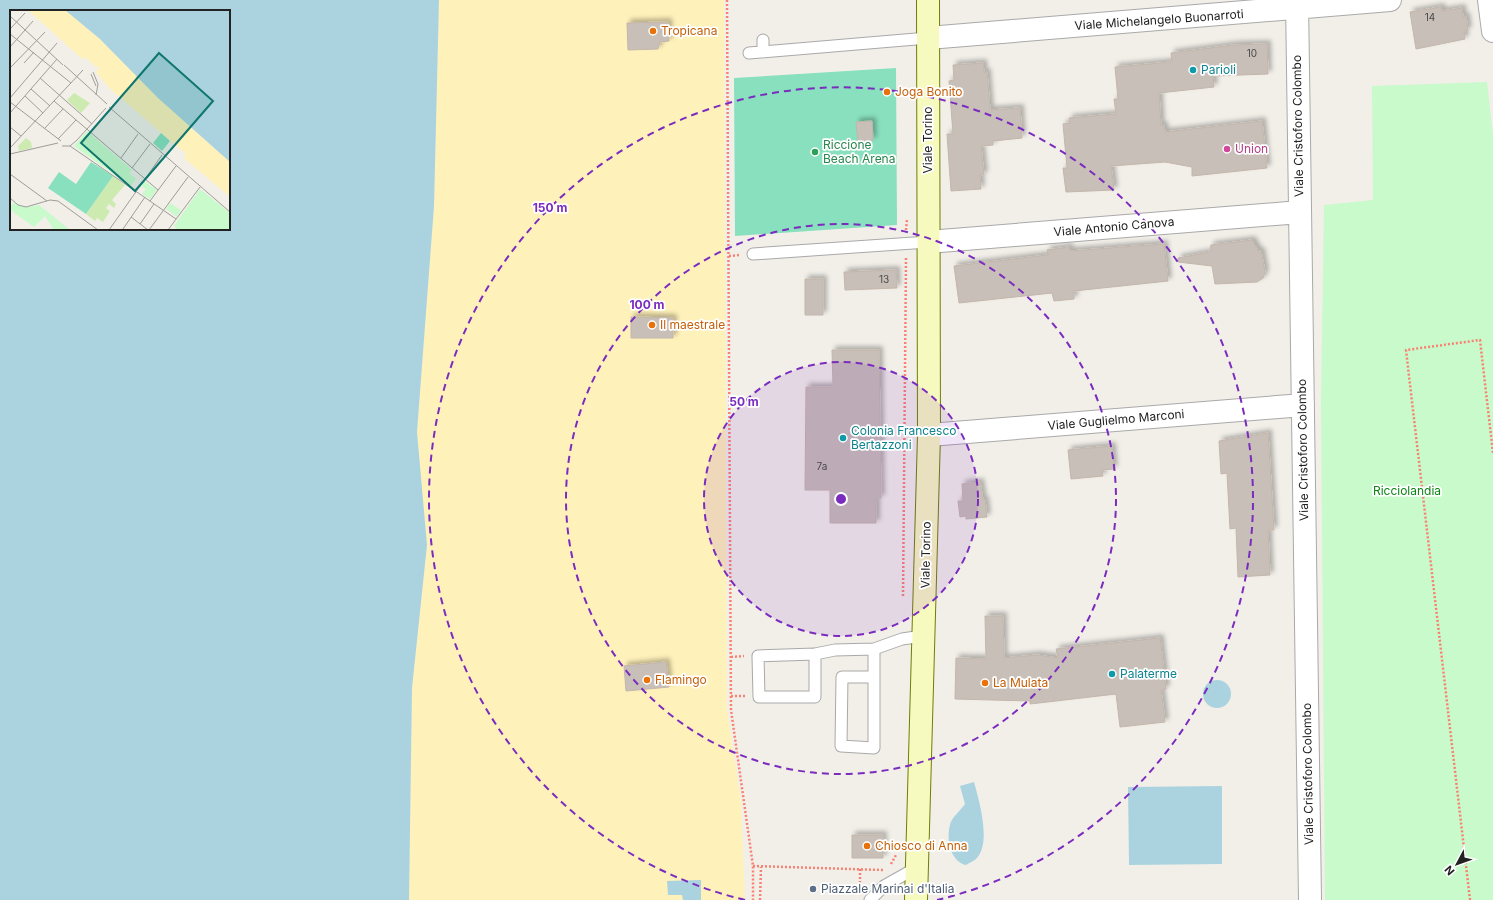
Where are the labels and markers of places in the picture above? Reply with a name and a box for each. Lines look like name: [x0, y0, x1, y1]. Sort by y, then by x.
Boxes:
place label: Tropicana: [661, 23, 717, 38]
marker: Tropicana: [648, 26, 658, 36]
place label: Parioli: [1201, 62, 1236, 77]
marker: Parioli: [1188, 65, 1198, 75]
place label: Joga Bonito: [895, 84, 963, 99]
marker: Joga Bonito: [882, 87, 892, 97]
place label: Riccione Beach Arena: [823, 137, 895, 166]
place label: Union: [1235, 141, 1268, 156]
marker: Union: [1222, 144, 1232, 154]
marker: Riccione Beach Arena: [810, 147, 820, 157]
place label: Il maestrale: [660, 317, 725, 332]
marker: Il maestrale: [647, 320, 657, 330]
place label: Colonia Francesco Bertazzoni: [851, 423, 957, 452]
marker: Colonia Francesco Bertazzoni: [838, 433, 848, 443]
centre of rings: [834, 492, 848, 506]
place label: Palaterme: [1120, 666, 1177, 681]
marker: Palaterme: [1107, 669, 1117, 679]
place label: Flamingo: [655, 672, 707, 687]
marker: Flamingo: [642, 675, 652, 685]
place label: La Mulata: [993, 675, 1048, 690]
marker: La Mulata: [980, 678, 990, 688]
place label: Chiosco di Anna: [875, 838, 968, 853]
marker: Chiosco di Anna: [862, 841, 872, 851]
place label: Piazzale Marinai d'Italia: [821, 881, 955, 896]
marker: Piazzale Marinai d'Italia: [808, 884, 818, 894]

